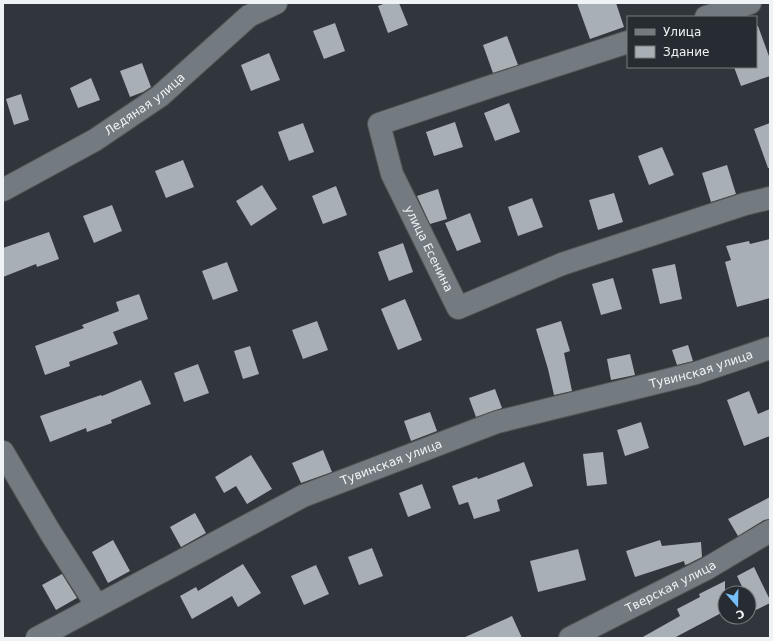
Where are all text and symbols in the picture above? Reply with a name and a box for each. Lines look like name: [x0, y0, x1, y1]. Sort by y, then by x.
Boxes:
legend: [627, 16, 757, 68]
text: Улица: [663, 25, 701, 39]
text: Здание: [663, 45, 709, 59]
street label: Ледяная улица: [102, 70, 188, 138]
street label: улица Есенина: [402, 203, 456, 294]
street label: Тувинская улица: [647, 347, 755, 391]
street label: Тувинская улица: [338, 437, 444, 488]
street label: Тверская улица: [622, 558, 719, 616]
north arrow: [717, 585, 757, 625]
text: С: [734, 606, 746, 621]

